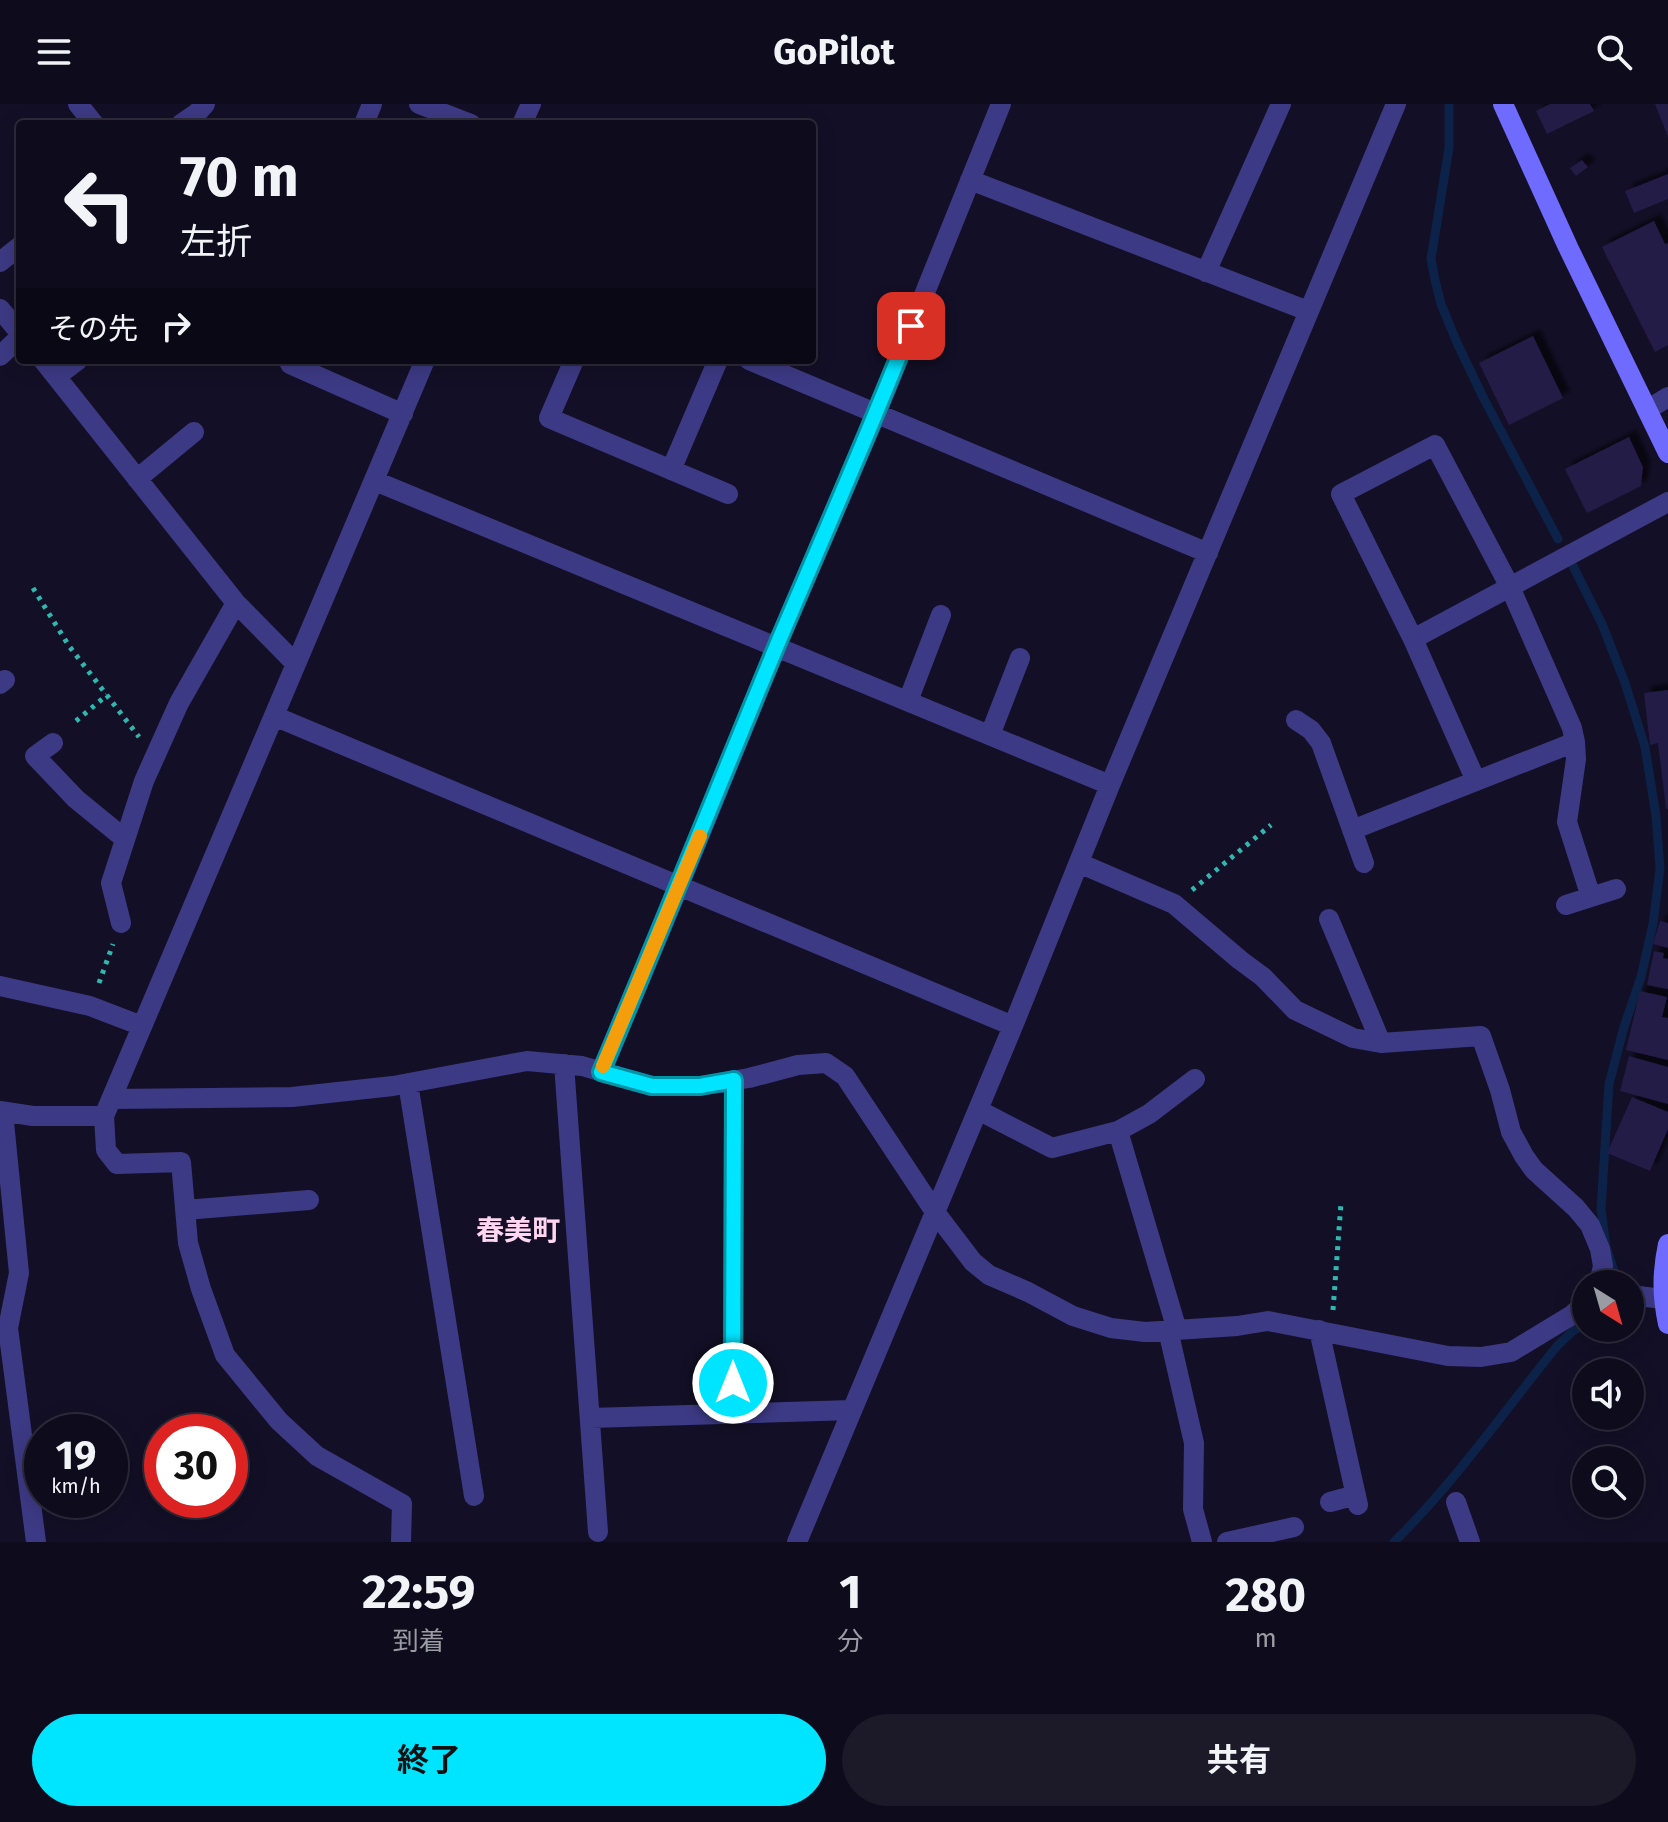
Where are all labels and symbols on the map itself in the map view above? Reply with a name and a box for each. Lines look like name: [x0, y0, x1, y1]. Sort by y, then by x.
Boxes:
pin: [877, 292, 945, 360]
district label: 春美町: [476, 1214, 560, 1247]
north arrow: [1572, 1270, 1644, 1342]
position arrow: [691, 1341, 775, 1425]
speed limit sign: 30: [144, 1414, 248, 1518]

